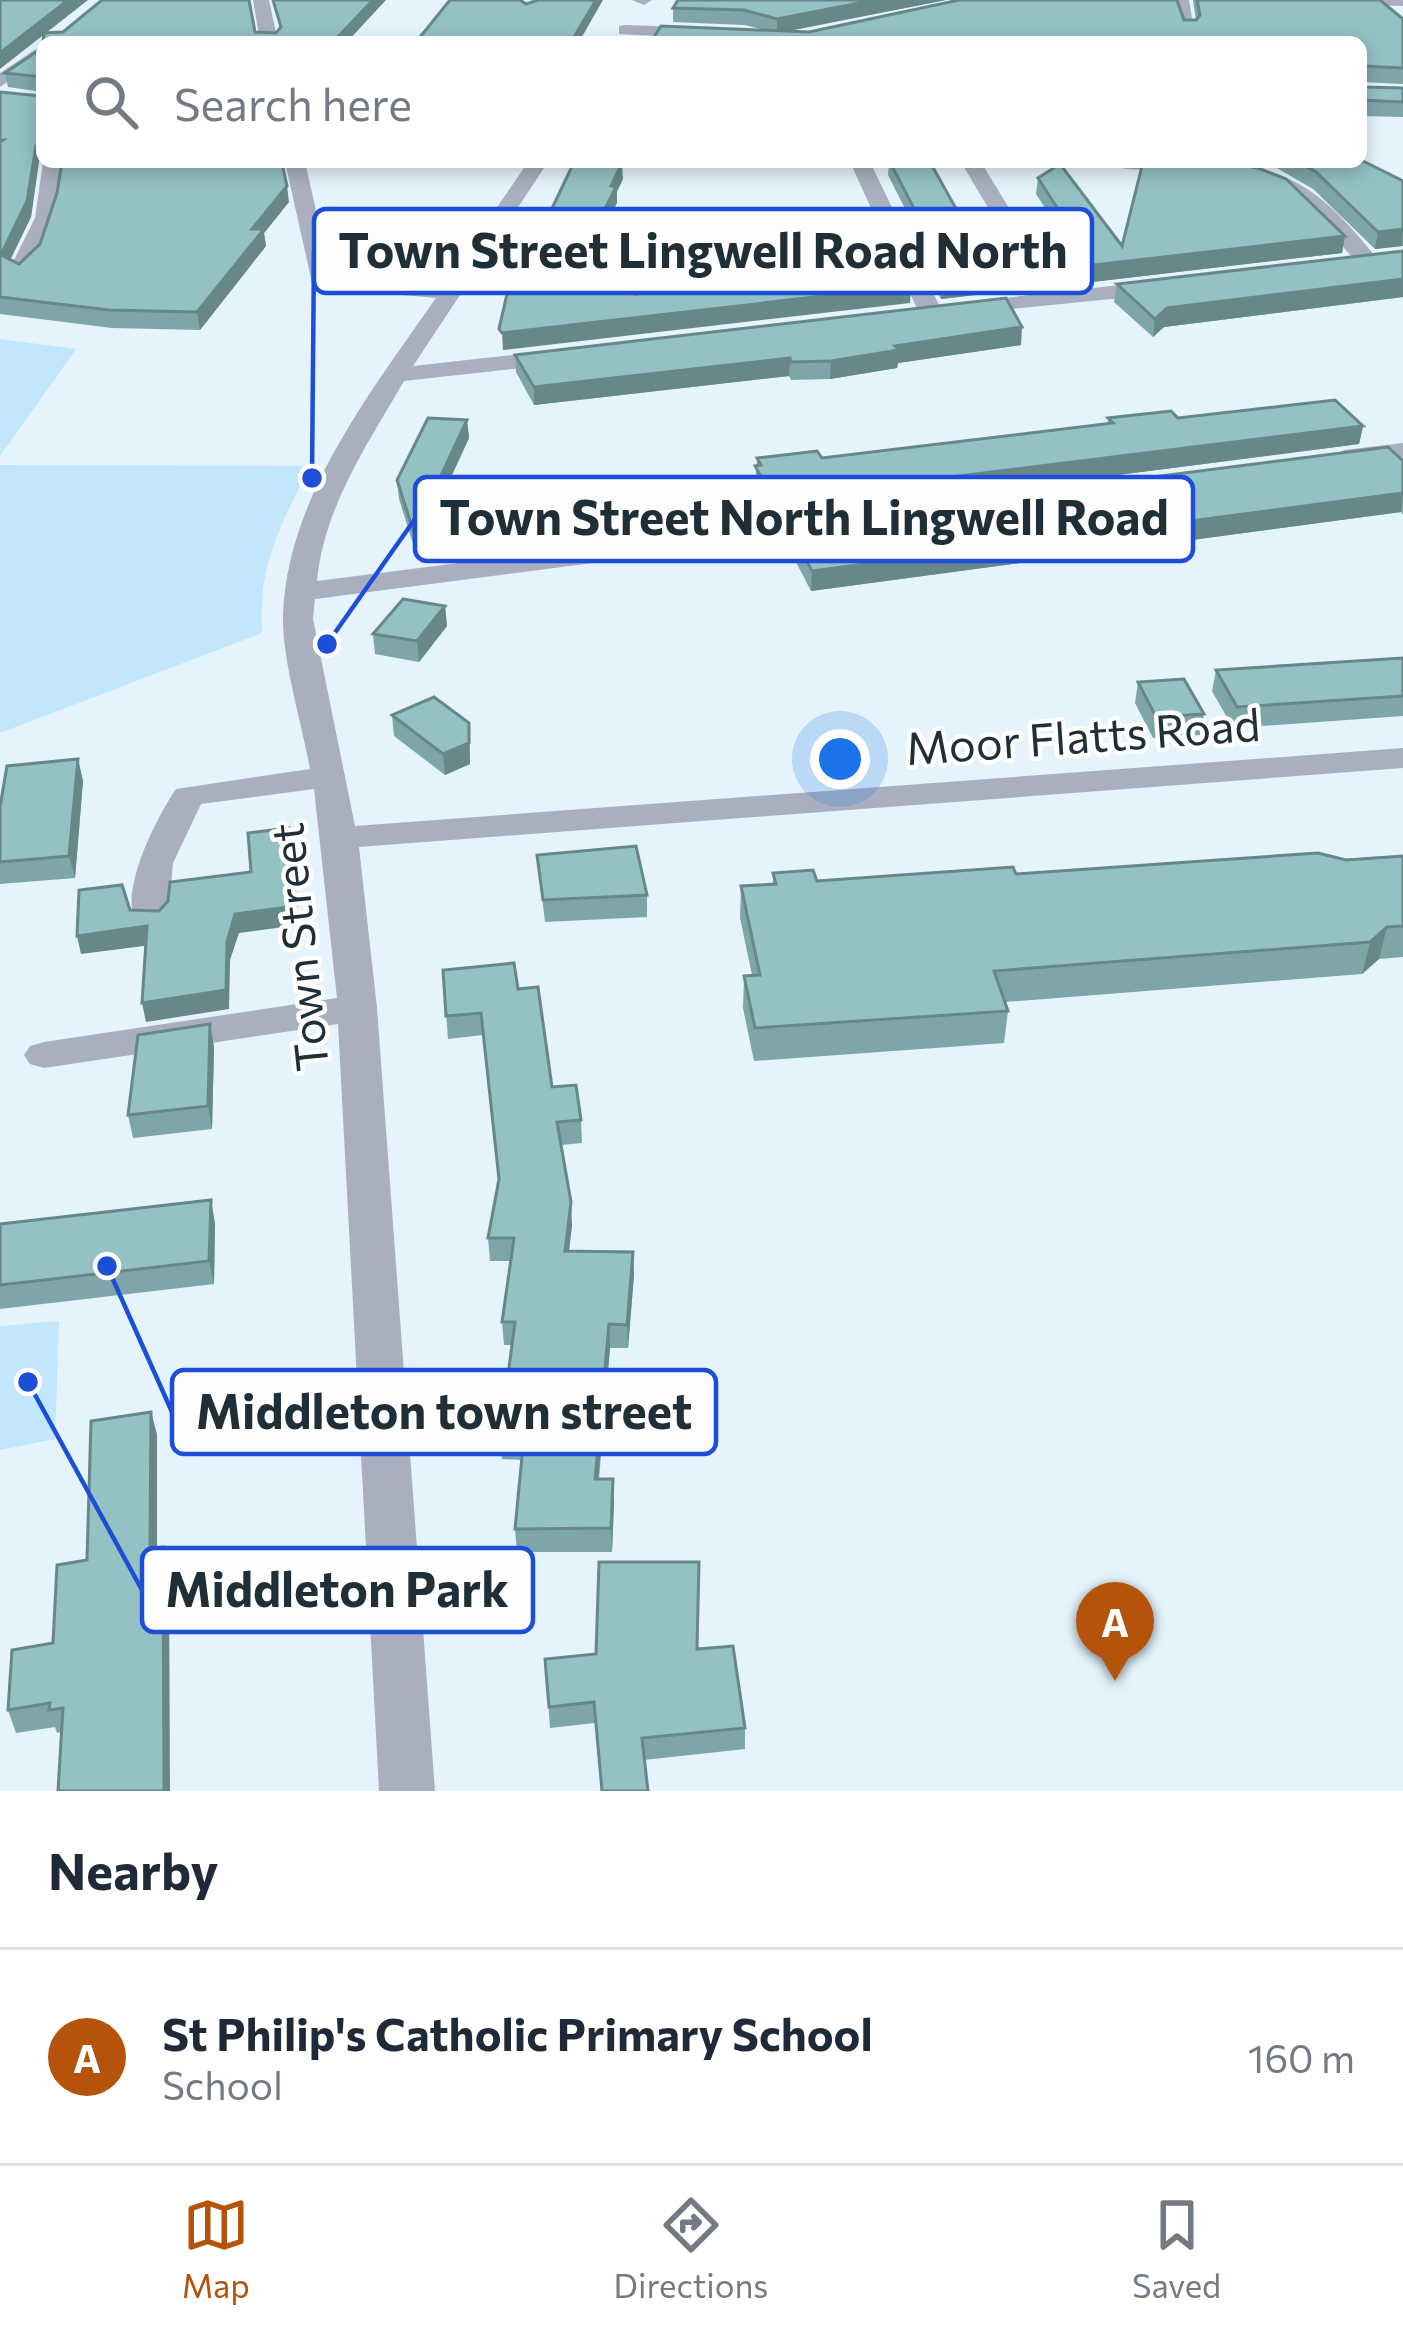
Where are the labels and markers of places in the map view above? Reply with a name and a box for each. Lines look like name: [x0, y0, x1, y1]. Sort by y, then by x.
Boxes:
callout: Town Street Lingwell Road North: [314, 209, 1092, 293]
callout: Town Street North Lingwell Road: [415, 477, 1193, 561]
callout: Middleton town street: [172, 1370, 716, 1454]
callout: Middleton Park: [142, 1548, 533, 1632]
pin: A: [1076, 1582, 1154, 1681]

